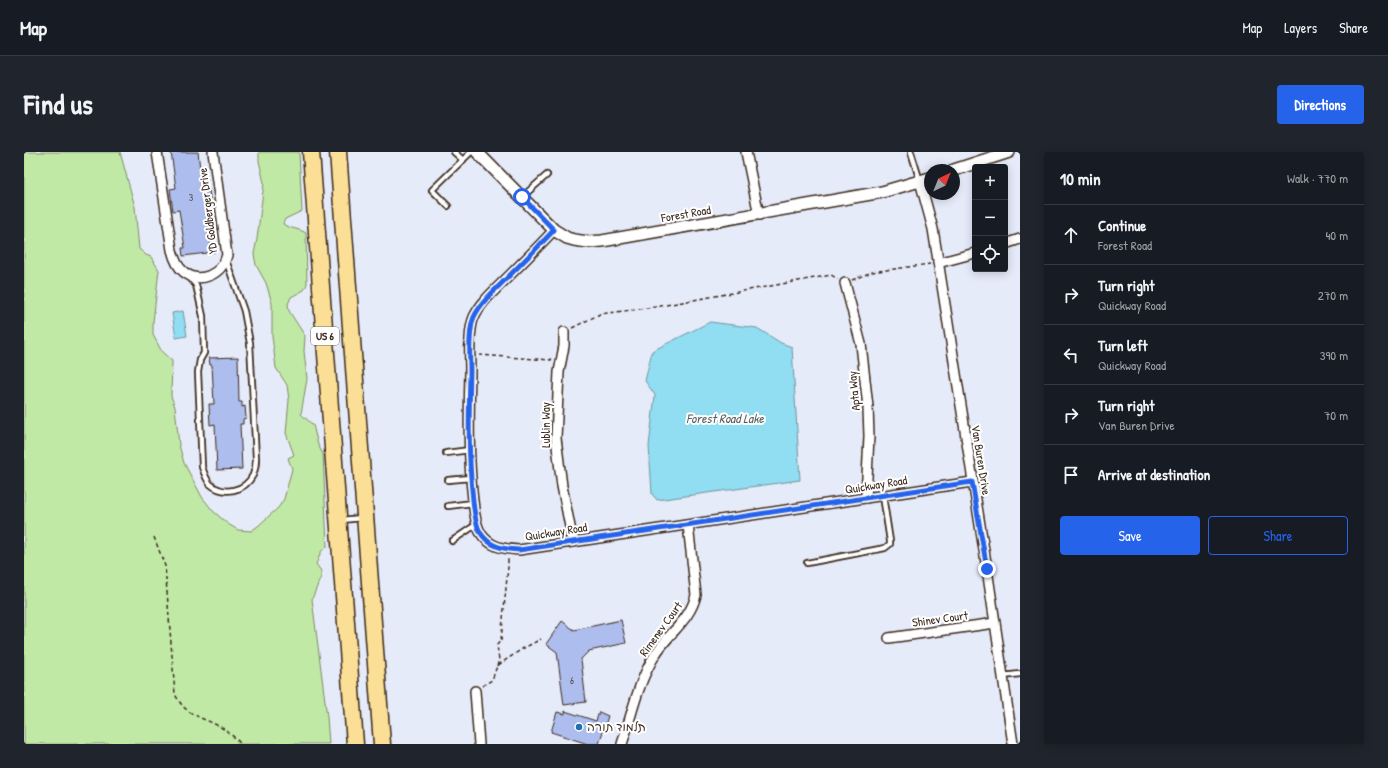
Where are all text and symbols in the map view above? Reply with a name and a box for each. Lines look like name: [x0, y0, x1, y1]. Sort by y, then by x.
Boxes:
text: Map: [20, 15, 47, 41]
text: Map: [1242, 18, 1262, 37]
text: Layers: [1284, 18, 1317, 37]
text: Share: [1339, 18, 1368, 37]
text: Find us: [24, 85, 93, 123]
button: Directions: [1277, 85, 1364, 124]
north arrow: [924, 164, 960, 200]
map controls: [972, 164, 1008, 272]
button: +: [972, 164, 1008, 200]
street label: YD Goldberger Drive: [194, 167, 221, 255]
text: 10 min: [1060, 167, 1101, 190]
text: Walk · 770 m: [1287, 169, 1348, 187]
route start: [513, 188, 531, 206]
house number: 3: [189, 191, 194, 204]
button: −: [972, 200, 1008, 236]
street label: Forest Road: [659, 201, 712, 226]
text: Continue: [1098, 215, 1146, 236]
icon: ahead: [1060, 224, 1082, 246]
text: 40 m: [1325, 226, 1348, 244]
button: locate: [972, 236, 1008, 272]
text: Forest Road: [1098, 236, 1152, 254]
text: Turn right: [1098, 275, 1154, 296]
icon: right: [1060, 284, 1082, 306]
text: 270 m: [1318, 286, 1348, 304]
text: Quickway Road: [1098, 296, 1166, 314]
road number: US 6: [311, 327, 339, 345]
text: Turn left: [1098, 335, 1148, 356]
icon: left: [1060, 344, 1082, 366]
text: 390 m: [1320, 346, 1348, 364]
text: Quickway Road: [1098, 356, 1166, 374]
street label: Apta Way: [843, 370, 864, 412]
text: Turn right: [1098, 395, 1154, 416]
street label: Lublin Way: [537, 402, 554, 448]
icon: right: [1060, 404, 1082, 426]
text: 70 m: [1324, 406, 1348, 424]
water label: Forest Road Lake: [686, 409, 765, 427]
text: Van Buren Drive: [1098, 416, 1175, 434]
street label: Van Buren Drive: [968, 424, 995, 496]
icon: arrive: [1060, 464, 1082, 486]
text: Arrive at destination: [1098, 464, 1210, 485]
street label: Quickway Road: [844, 471, 909, 498]
button: Save: [1060, 516, 1200, 555]
button: Share: [1208, 516, 1348, 555]
street label: Quickway Road: [524, 518, 589, 545]
route end: [978, 560, 996, 578]
street label: Rimenev Court: [635, 597, 687, 660]
street label: Shinev Court: [911, 606, 970, 631]
house number: 6: [570, 674, 574, 687]
place label: תלמוד תורה: [587, 718, 646, 735]
marker: תלמוד תורה: [574, 722, 584, 732]

